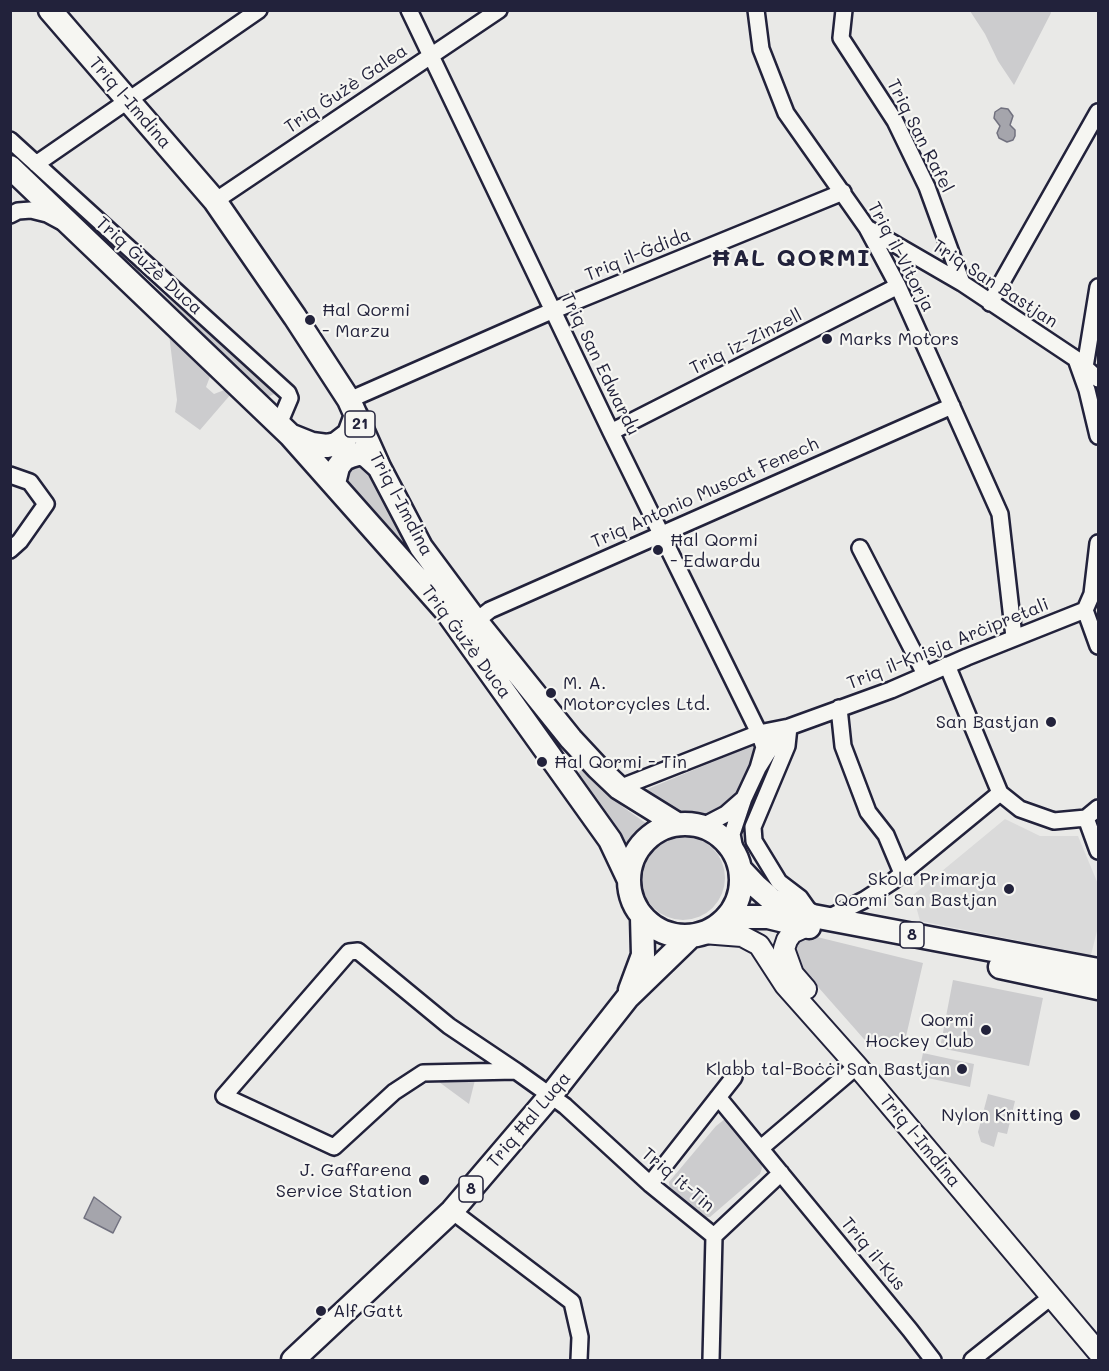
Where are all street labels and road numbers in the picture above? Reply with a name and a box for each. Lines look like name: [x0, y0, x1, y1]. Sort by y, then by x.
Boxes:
street label: Triq Ġużè Galea: [281, 40, 411, 138]
street label: Triq l-Imdina: [84, 53, 176, 153]
street label: Triq San Rafel: [882, 76, 958, 196]
street label: Triq il-Vitorja: [863, 198, 939, 316]
street label: Triq Ġużè Duca: [91, 212, 207, 320]
street label: Triq il-Ġdida: [582, 224, 694, 286]
street label: Triq San Bastjan: [928, 235, 1062, 333]
street label: Triq San Edwardu: [556, 289, 644, 439]
street label: Triq iz-Zinzell: [686, 305, 806, 379]
road number: 21: [345, 411, 375, 437]
street label: Triq Antonio Muscat Fenech: [588, 433, 822, 553]
street label: Triq l-Imdina: [365, 448, 437, 560]
street label: Triq Ġużè Duca: [416, 581, 516, 703]
street label: Triq il-Knisja Arċipretali: [844, 594, 1052, 694]
road number: 8: [900, 922, 924, 948]
street label: Triq Ħal Luqa: [483, 1068, 575, 1172]
street label: Triq l-Imdina: [875, 1090, 965, 1192]
street label: Triq it-Tin: [637, 1143, 719, 1217]
road number: 8: [459, 1176, 483, 1202]
street label: Triq il-Kus: [836, 1213, 910, 1295]

